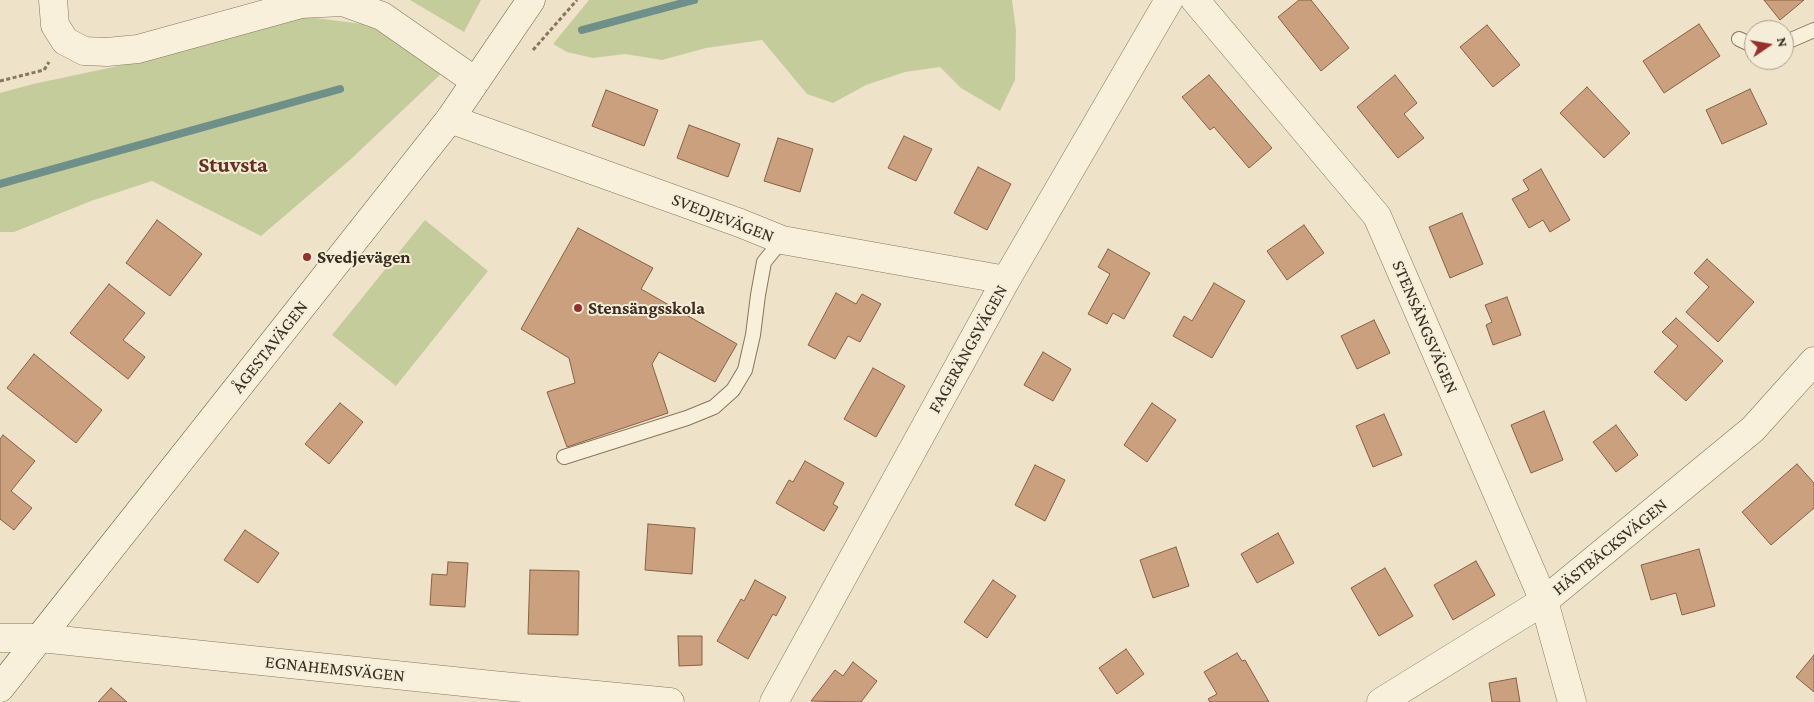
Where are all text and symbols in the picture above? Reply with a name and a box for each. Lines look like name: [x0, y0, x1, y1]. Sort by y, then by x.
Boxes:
north arrow: [1744, 20, 1794, 70]
text: N: [1774, 36, 1792, 48]
district label: Stuvsta: [198, 152, 268, 178]
street label: SVEDJEVÄGEN: [669, 189, 777, 247]
place label: Svedjevägen: [317, 246, 411, 268]
marker: Svedjevägen: [301, 251, 313, 263]
street label: STENSÄNGSVÄGEN: [1387, 257, 1463, 397]
street label: FAGERÄNGSVÄGEN: [924, 281, 1012, 417]
street label: ÅGESTAVÄGEN: [227, 296, 313, 398]
place label: Stensängsskola: [588, 297, 705, 319]
marker: Stensängsskola: [572, 302, 584, 314]
street label: HÄSTBÄCKSVÄGEN: [1548, 494, 1672, 600]
street label: EGNAHEMSVÄGEN: [264, 651, 406, 687]

